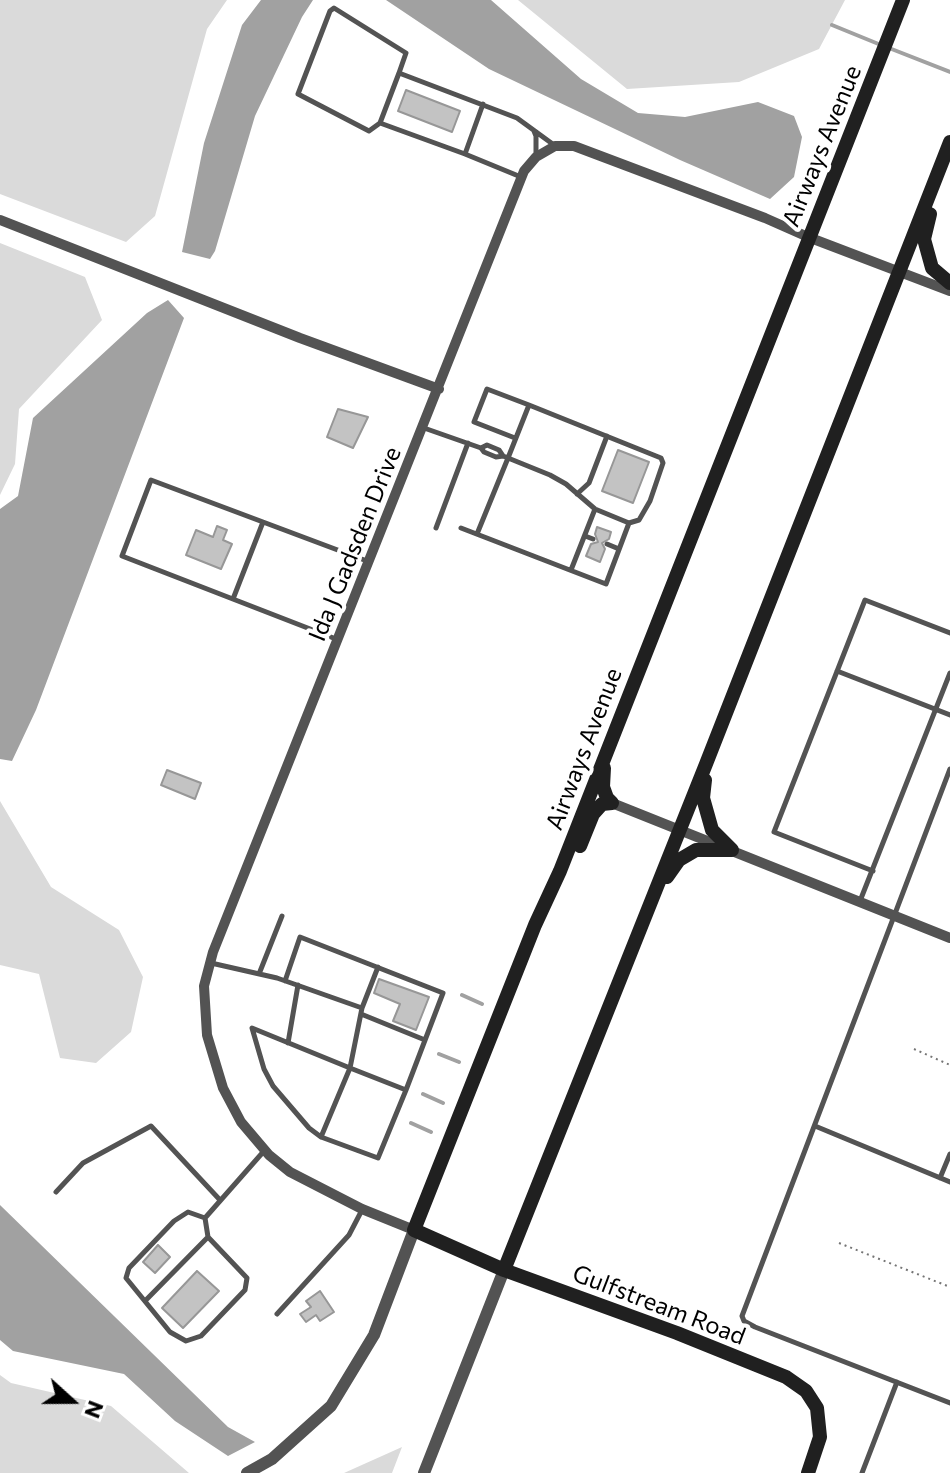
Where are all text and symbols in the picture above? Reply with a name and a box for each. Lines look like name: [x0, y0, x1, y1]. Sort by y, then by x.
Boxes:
street label: Airways Avenue: [777, 61, 867, 231]
street label: Ida J Gadsden Drive: [303, 443, 407, 645]
street label: Airways Avenue: [540, 664, 628, 834]
street label: Gulfstream Road: [568, 1259, 750, 1351]
north arrow: [32, 1361, 112, 1441]
text: N: [79, 1397, 110, 1422]

